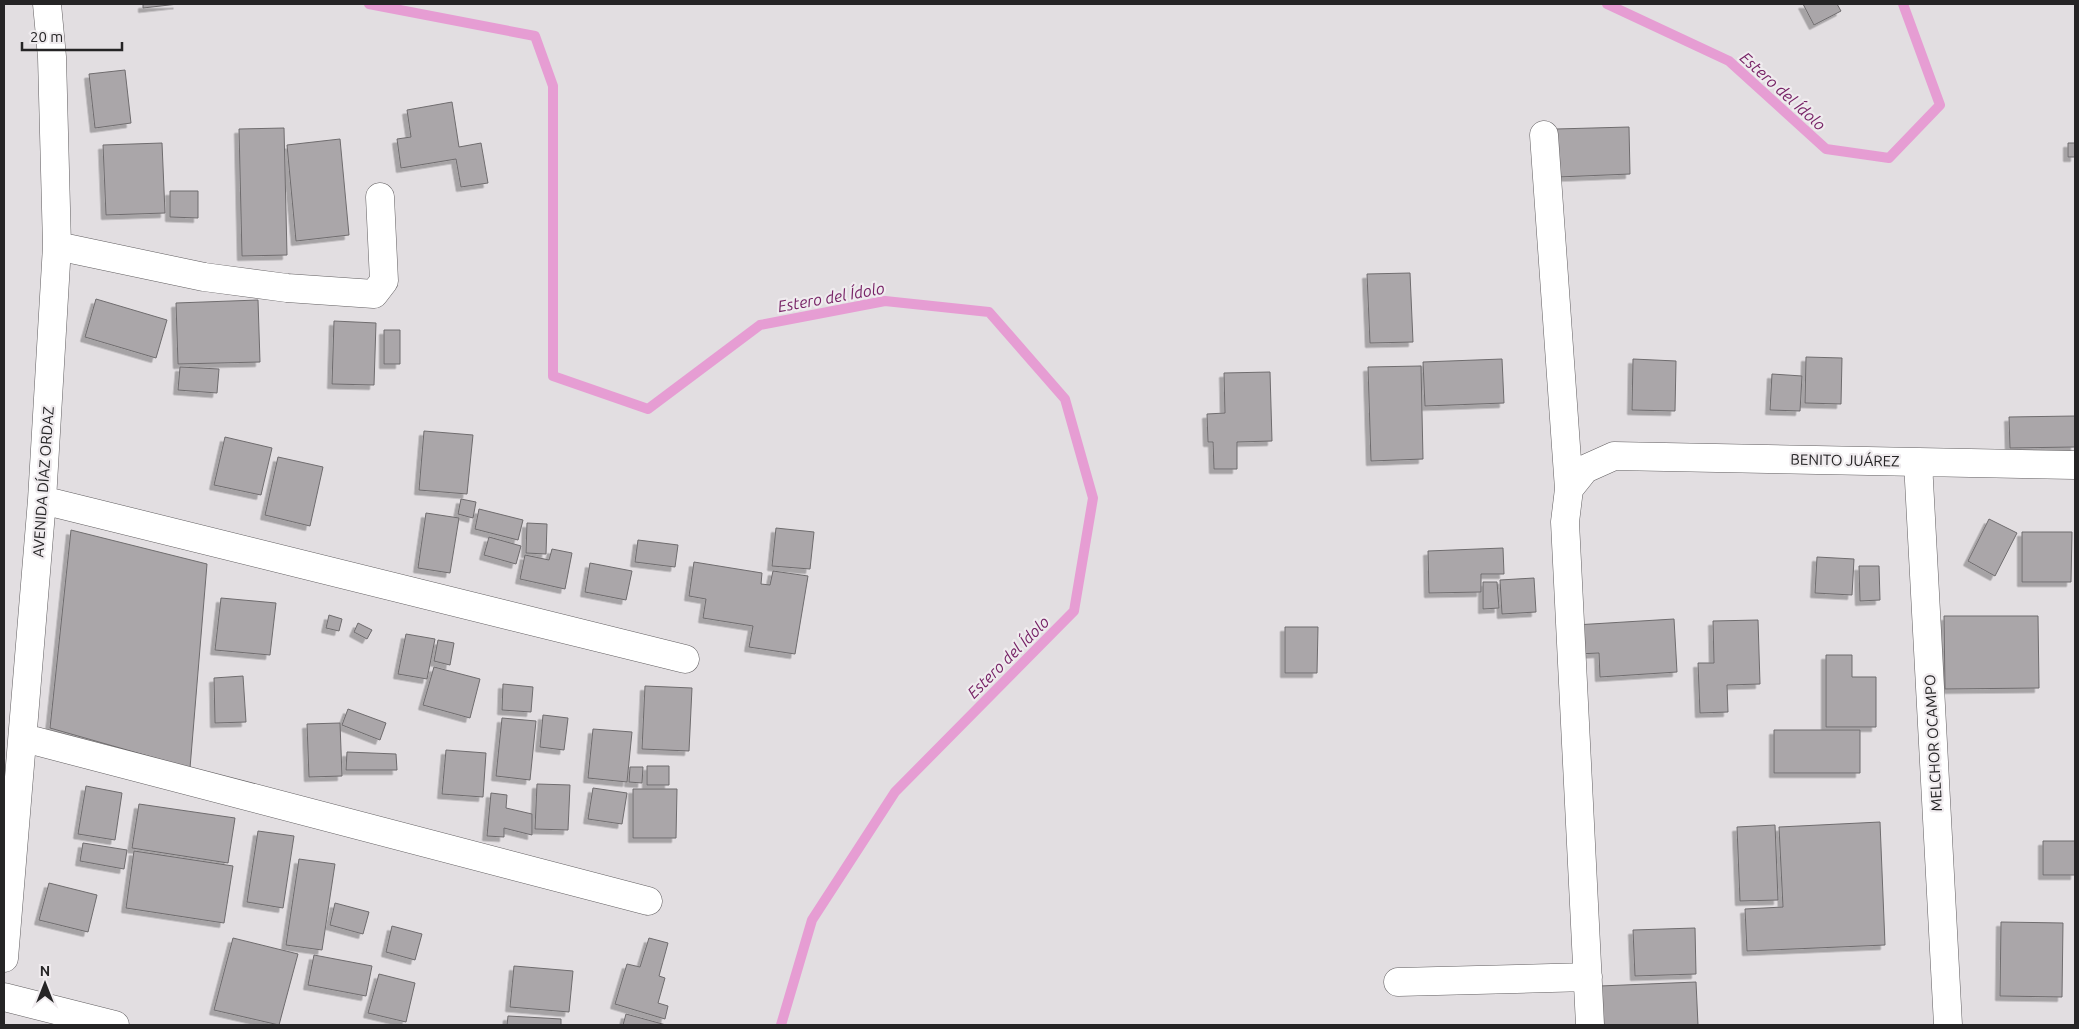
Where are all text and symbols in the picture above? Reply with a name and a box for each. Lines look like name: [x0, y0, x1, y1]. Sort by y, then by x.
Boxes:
scale bar: [22, 20, 122, 52]
text: 20 m: [30, 28, 63, 45]
water label: Estero del Ídolo: [1737, 47, 1831, 134]
water label: Estero del Ídolo: [776, 277, 886, 315]
street label: AVENIDA DÍAZ ORDAZ: [29, 406, 57, 558]
street label: BENITO JUÁREZ: [1790, 451, 1900, 469]
water label: Estero del Ídolo: [962, 611, 1053, 702]
street label: MELCHOR OCAMPO: [1921, 674, 1945, 812]
north arrow: [20, 959, 70, 1009]
text: N: [40, 963, 50, 979]

